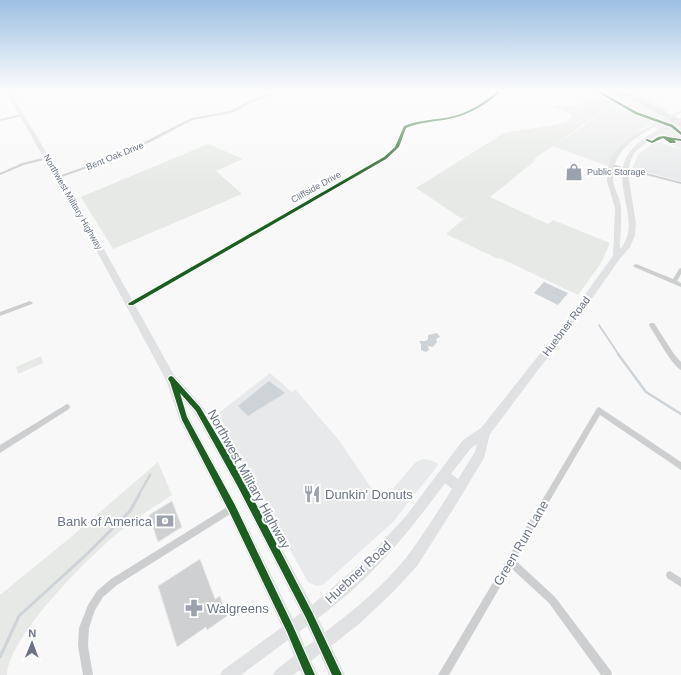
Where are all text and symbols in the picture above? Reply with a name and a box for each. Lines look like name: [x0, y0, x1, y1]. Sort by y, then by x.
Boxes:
street label: Bent Oak Drive: [85, 140, 145, 172]
street label: Northwest Military Highway: [42, 153, 105, 252]
shop icon: Public Storage: [564, 162, 584, 182]
place label: Public Storage: [587, 167, 646, 177]
street label: Cliffside Drive: [289, 169, 343, 205]
street label: Huebner Road: [540, 294, 592, 358]
street label: Northwest Military Highway: [204, 407, 294, 552]
restaurant icon: Dunkin' Donuts: [302, 484, 322, 504]
place label: Dunkin' Donuts: [325, 487, 413, 502]
street label: Green Run Lane: [490, 498, 552, 588]
bank icon: Bank of America: [155, 511, 175, 531]
place label: Bank of America: [57, 514, 153, 529]
street label: Huebner Road: [322, 538, 394, 606]
pharmacy icon: Walgreens: [184, 598, 204, 618]
place label: Walgreens: [207, 601, 269, 616]
north arrow: [12, 623, 52, 663]
text: N: [28, 627, 36, 639]

